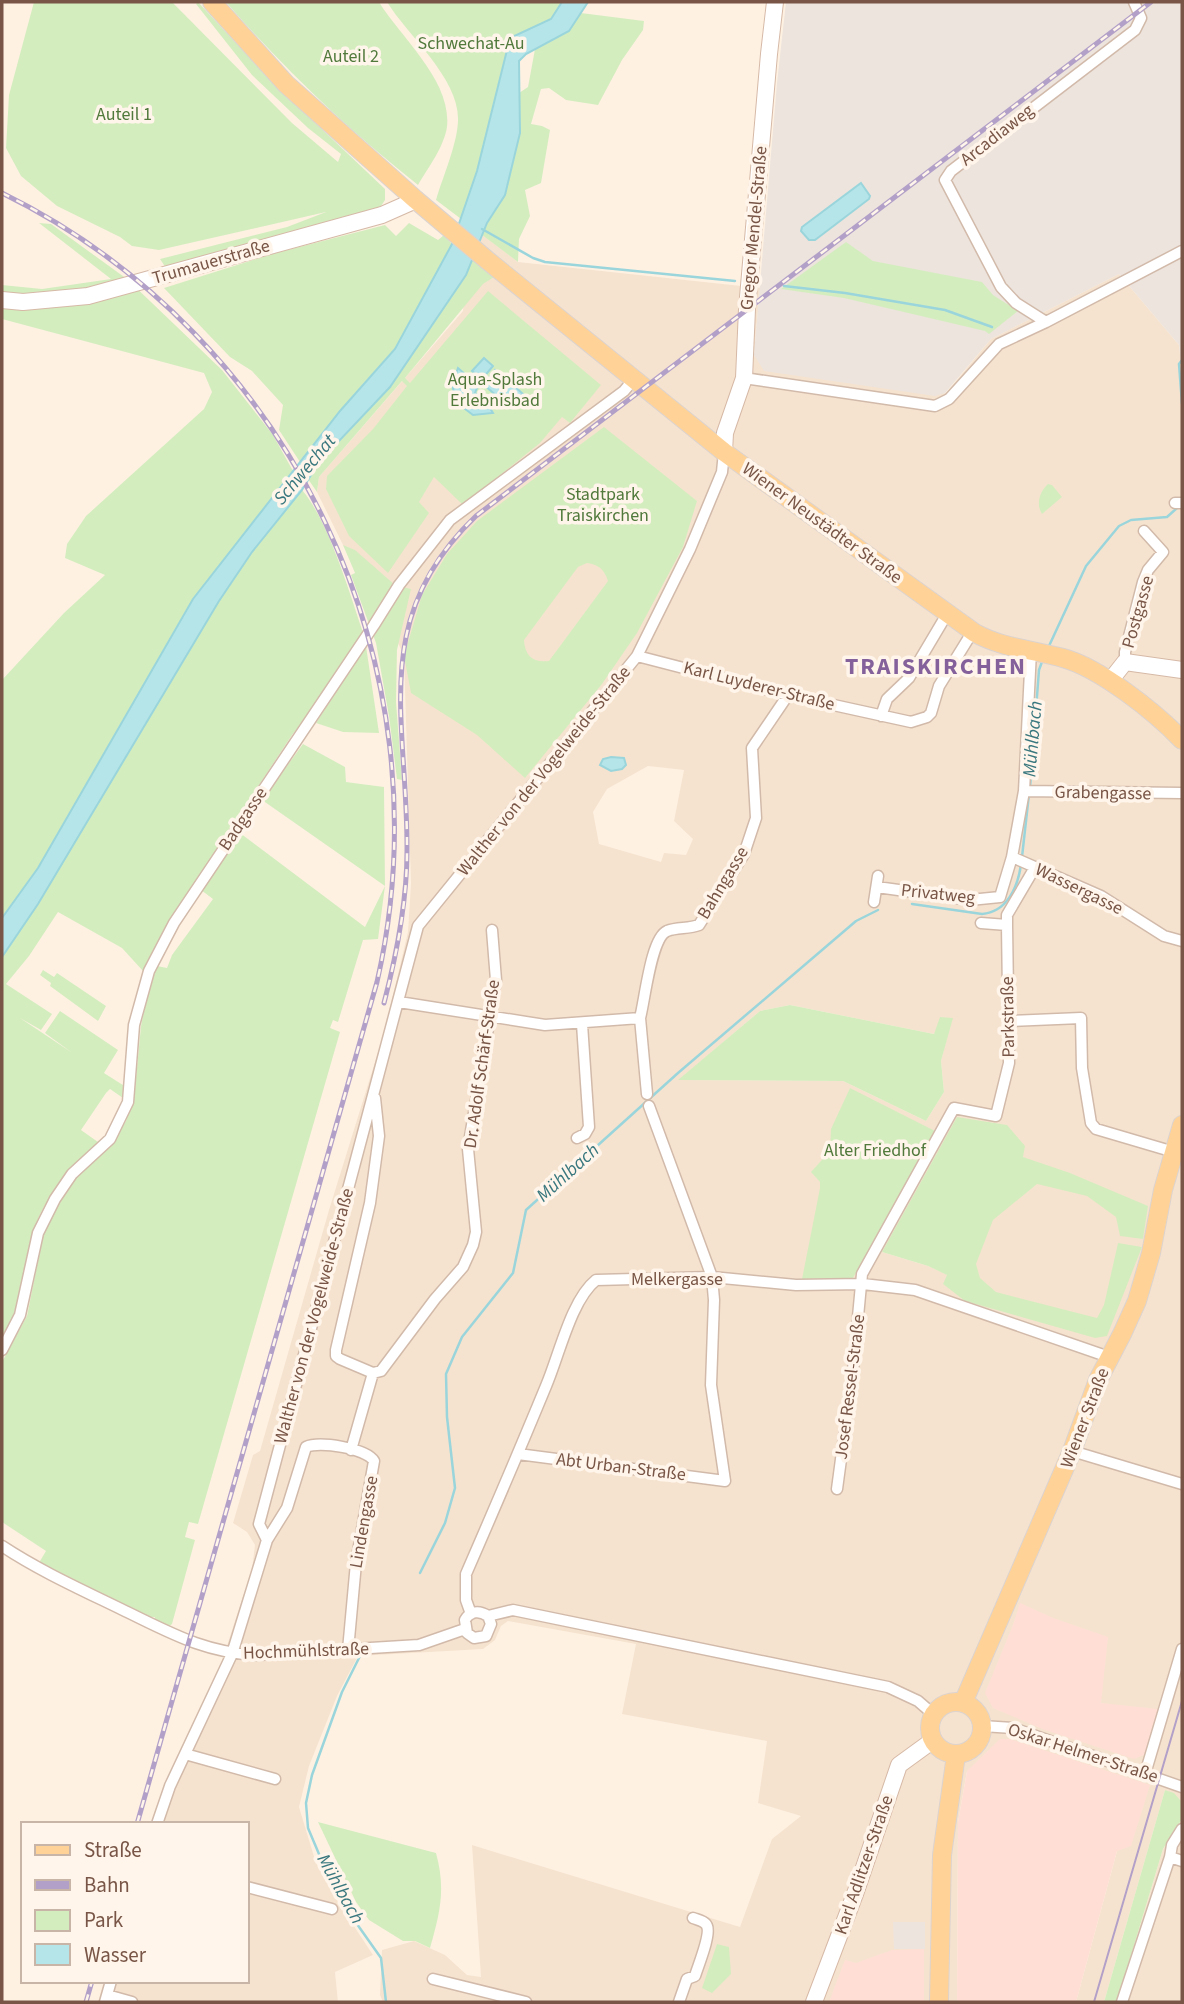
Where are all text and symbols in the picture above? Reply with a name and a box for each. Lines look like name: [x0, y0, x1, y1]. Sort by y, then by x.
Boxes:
park label: Schwechat-Au: [418, 31, 524, 56]
park label: Auteil 2: [323, 44, 379, 69]
street label: Arcadiaweg: [955, 98, 1039, 172]
park label: Auteil 1: [96, 102, 152, 127]
street label: Gregor Mendel-Straße: [734, 145, 774, 311]
street label: Trumauerstraße: [149, 233, 273, 291]
park label: Aqua-Splash Erlebnisbad: [448, 367, 542, 413]
water label: Schwechat: [267, 428, 343, 511]
street label: Wiener Neustädter Straße: [737, 456, 907, 590]
park label: Stadtpark Traiskirchen: [557, 482, 649, 528]
street label: Postgasse: [1116, 573, 1160, 651]
district label: TRAISKIRCHEN: [845, 649, 1027, 684]
street label: Karl Luyderer-Straße: [681, 655, 837, 717]
street label: Walther von der Vogelweide-Straße: [451, 661, 637, 881]
water label: Mühlbach: [1016, 700, 1050, 778]
street label: Grabengasse: [1054, 780, 1152, 806]
street label: Badgasse: [213, 782, 273, 856]
street label: Bahngasse: [691, 842, 755, 924]
street label: Wassergasse: [1031, 857, 1127, 921]
street label: Privatweg: [900, 878, 976, 910]
street label: Parkstraße: [995, 976, 1021, 1058]
street label: Dr. Adolf Schärf-Straße: [458, 978, 506, 1150]
water label: Mühlbach: [531, 1137, 605, 1209]
park label: Alter Friedhof: [824, 1138, 927, 1163]
street label: Walther von der Vogelweide-Straße: [268, 1185, 360, 1447]
street label: Melkergasse: [631, 1267, 723, 1292]
street label: Josef Ressel-Straße: [829, 1313, 871, 1461]
street label: Wiener Straße: [1054, 1364, 1116, 1472]
street label: Abt Urban-Straße: [555, 1447, 687, 1487]
street label: Lindengasse: [344, 1474, 384, 1570]
street label: Hochmühlstraße: [243, 1636, 369, 1666]
street label: Oskar Helmer-Straße: [1005, 1717, 1161, 1789]
street label: Karl Adlitzer-Straße: [828, 1792, 900, 1938]
legend: [21, 1822, 248, 1983]
text: Straße: [84, 1835, 142, 1865]
water label: Mühlbach: [310, 1849, 370, 1929]
text: Bahn: [84, 1870, 130, 1900]
text: Park: [84, 1905, 124, 1935]
text: Wasser: [84, 1940, 147, 1970]

